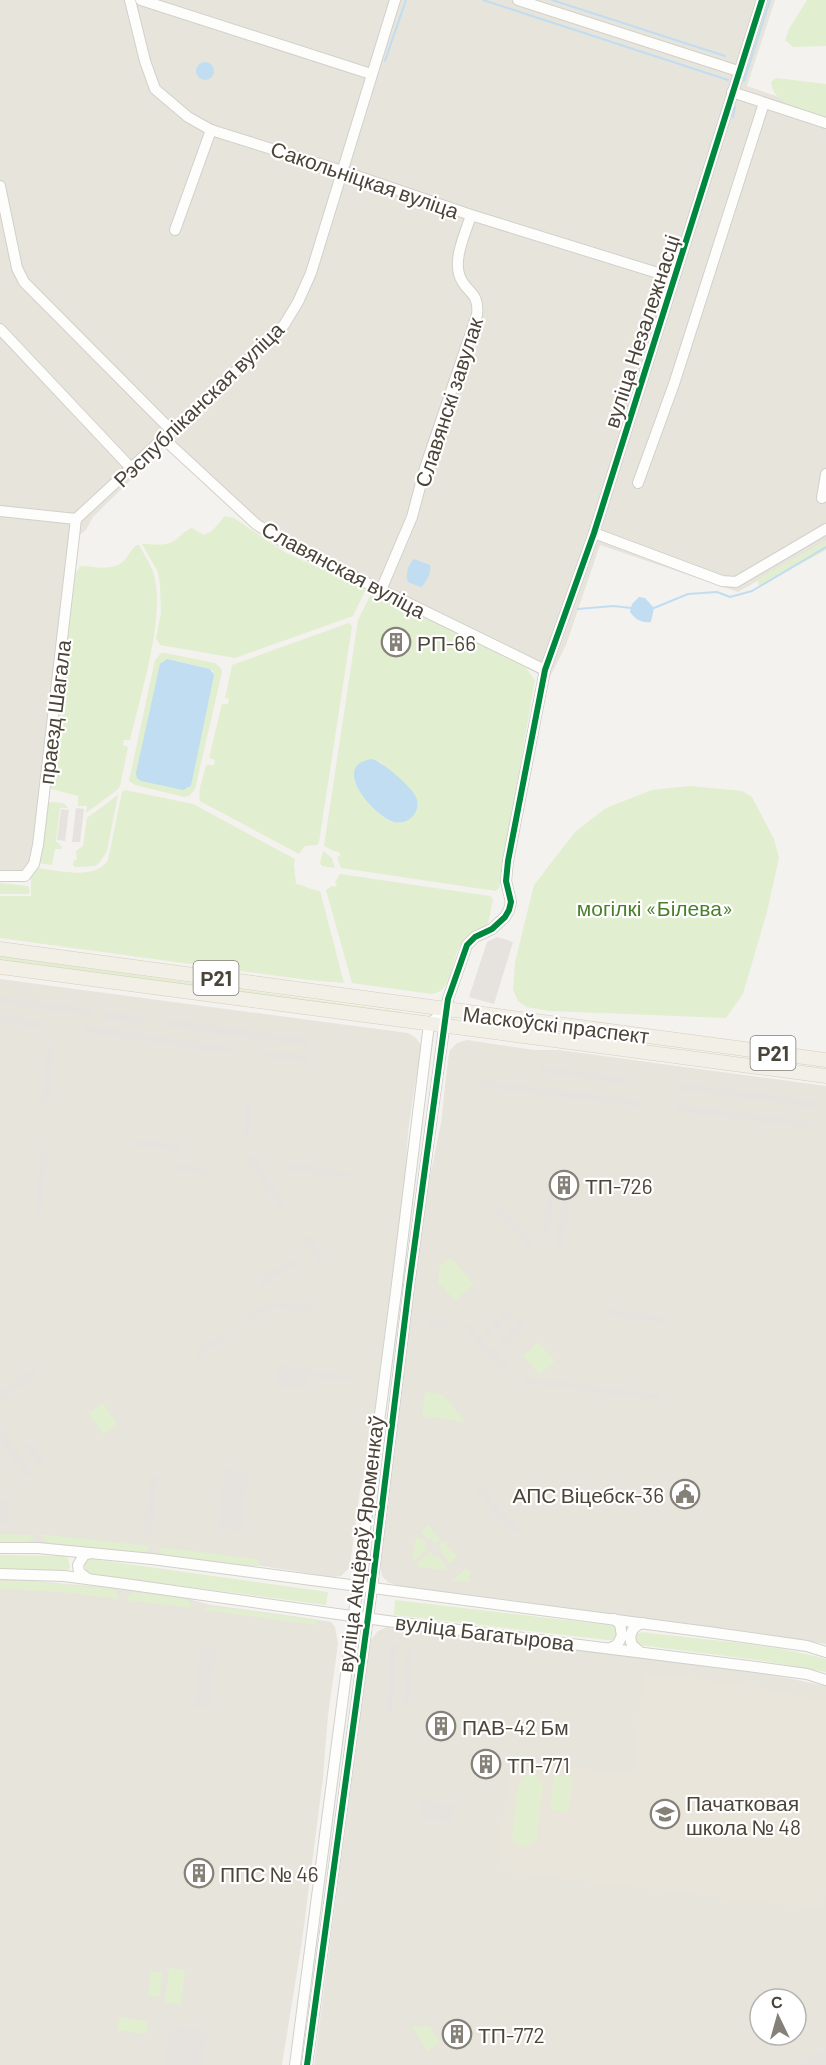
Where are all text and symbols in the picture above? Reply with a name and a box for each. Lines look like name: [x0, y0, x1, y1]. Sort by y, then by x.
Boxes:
street label: Сакольніцкая вуліца: [268, 135, 463, 223]
street label: вуліца Незалежнасці: [598, 231, 684, 431]
street label: Славянскі завулак: [409, 313, 487, 490]
street label: Рэспубліканская вуліца: [108, 316, 288, 492]
street label: Славянская вуліца: [258, 515, 430, 623]
building icon: РП-66: [380, 626, 412, 658]
place label: РП-66: [417, 630, 476, 655]
street label: праезд Шагала: [33, 638, 75, 786]
park label: могілкі «Білева»: [577, 895, 733, 920]
road number: Р21: [194, 961, 238, 995]
street label: Маскоўскі праспект: [461, 1000, 651, 1048]
road number: Р21: [750, 1036, 796, 1070]
building icon: ТП-726: [548, 1169, 580, 1201]
place label: ТП-726: [585, 1173, 653, 1198]
street label: вуліца Акцёраў Яроменкаў: [332, 1414, 388, 1674]
public building icon: АПС Віцебск-36: [669, 1478, 701, 1510]
place label: АПС Віцебск-36: [512, 1482, 664, 1507]
street label: вуліца Багатырова: [394, 1609, 576, 1655]
building icon: ПАВ-42 Бм: [425, 1710, 457, 1742]
place label: ПАВ-42 Бм: [462, 1714, 569, 1739]
building icon: ТП-771: [470, 1748, 502, 1780]
place label: ТП-771: [507, 1752, 570, 1777]
place label: Пачатковая школа № 48: [686, 1790, 801, 1839]
school or university icon: Пачатковая школа № 48: [649, 1798, 681, 1830]
building icon: ППС № 46: [183, 1857, 215, 1889]
place label: ППС № 46: [220, 1861, 319, 1886]
north arrow: [748, 1987, 808, 2047]
text: С: [770, 1992, 784, 2012]
building icon: ТП-772: [441, 2018, 473, 2050]
place label: ТП-772: [478, 2022, 545, 2047]

